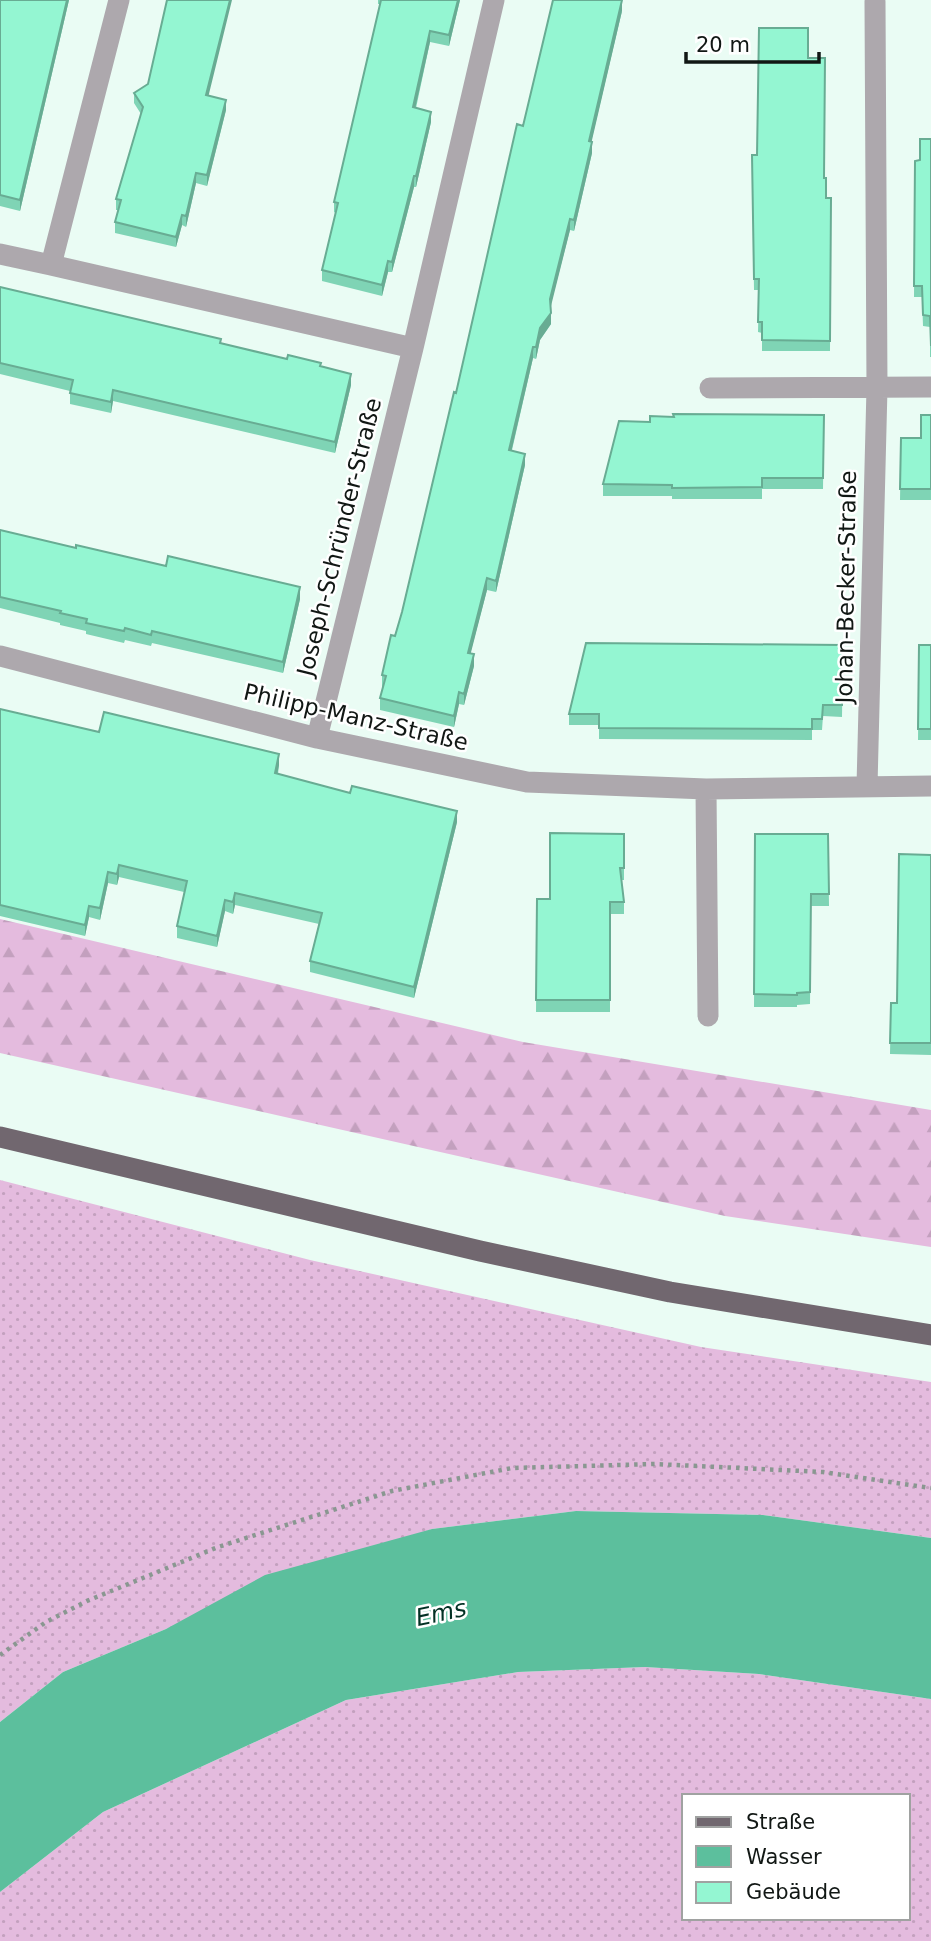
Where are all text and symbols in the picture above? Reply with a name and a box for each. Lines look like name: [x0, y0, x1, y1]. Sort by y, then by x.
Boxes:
scale bar: [686, 21, 819, 65]
text: 20 m: [696, 33, 750, 57]
street label: Joseph-Schründer-Straße: [291, 395, 386, 681]
street label: Johan-Becker-Straße: [831, 470, 861, 706]
street label: Philipp-Manz-Straße: [241, 678, 471, 756]
water label: Ems: [413, 1594, 469, 1632]
legend: [682, 1794, 910, 1920]
text: Straße: [746, 1810, 815, 1834]
text: Wasser: [746, 1845, 822, 1869]
text: Gebäude: [746, 1880, 841, 1904]

